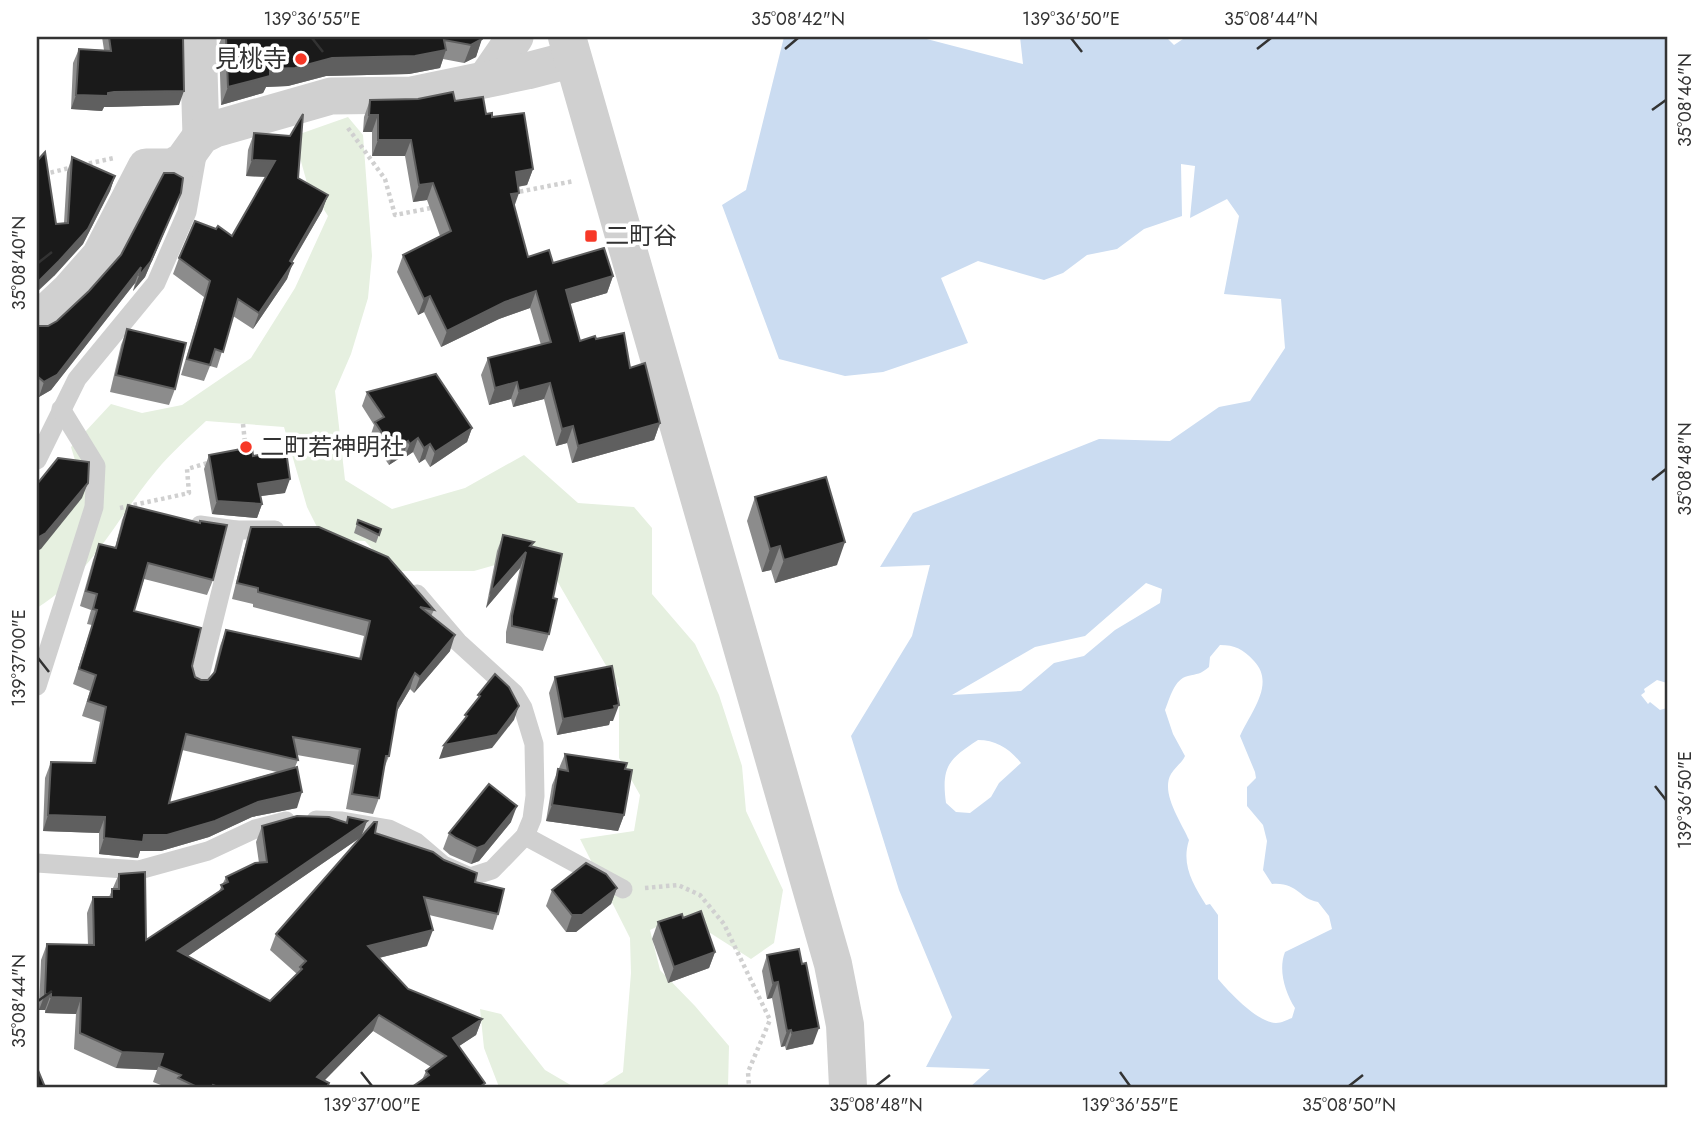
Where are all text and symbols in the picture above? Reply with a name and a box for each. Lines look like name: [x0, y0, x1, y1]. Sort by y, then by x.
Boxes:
text: 139°36'55"E: [263, 6, 361, 32]
text: 35°08'42"N: [751, 6, 845, 32]
text: 139°36'50"E: [1022, 6, 1120, 32]
text: 35°08'44"N: [1224, 6, 1318, 32]
place label: 見桃寺: [215, 41, 287, 76]
marker: 見桃寺: [293, 51, 309, 67]
text: 35°08'46"N: [1672, 53, 1698, 147]
text: 35°08'40"N: [6, 216, 32, 310]
place label: 二町谷: [605, 218, 677, 253]
marker: 二町谷: [583, 228, 599, 244]
text: 35°08'48"N: [1672, 422, 1698, 516]
place label: 二町若神明社: [260, 429, 404, 464]
marker: 二町若神明社: [238, 439, 254, 455]
text: 139°37'00"E: [6, 609, 32, 707]
text: 139°36'50"E: [1672, 751, 1698, 849]
text: 35°08'44"N: [6, 954, 32, 1048]
text: 139°37'00"E: [323, 1092, 421, 1118]
text: 35°08'48"N: [829, 1092, 923, 1118]
text: 139°36'55"E: [1081, 1092, 1179, 1118]
text: 35°08'50"N: [1302, 1092, 1396, 1118]

